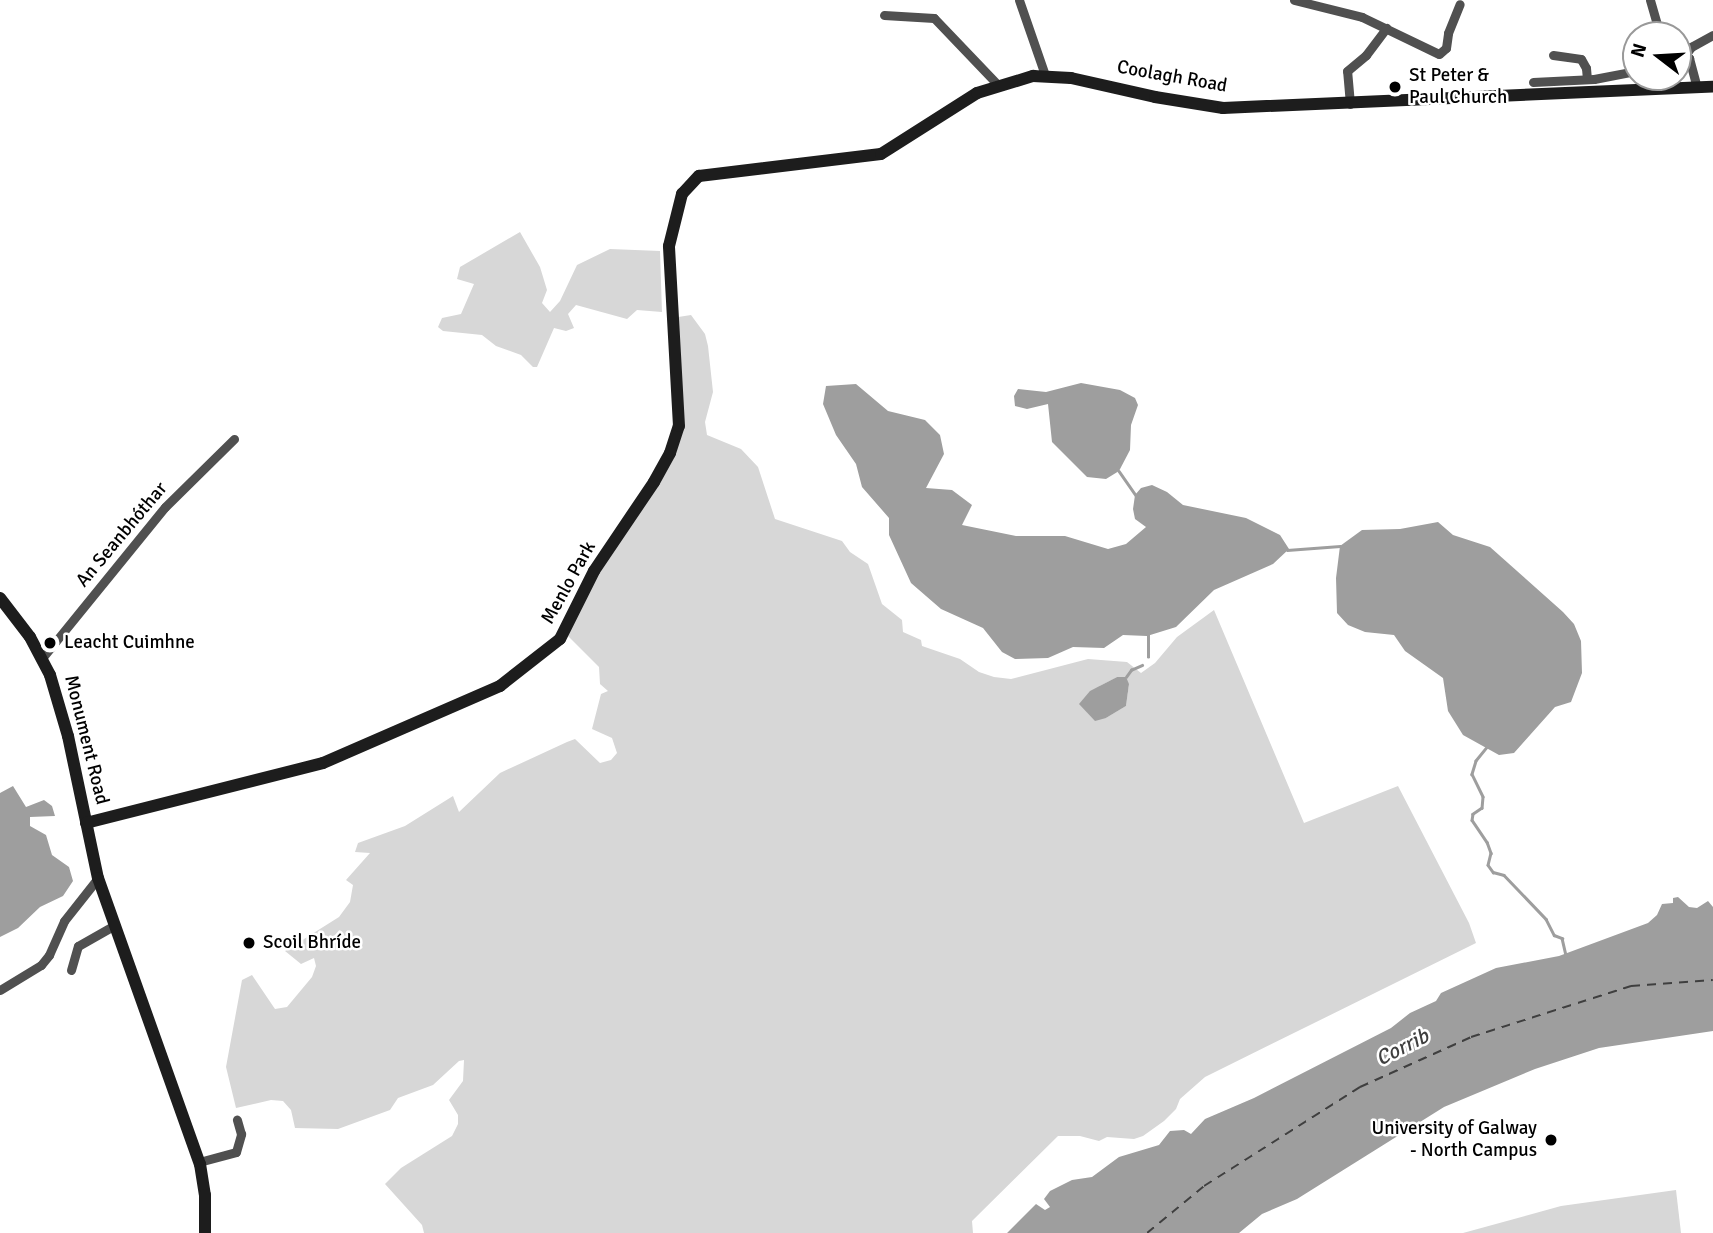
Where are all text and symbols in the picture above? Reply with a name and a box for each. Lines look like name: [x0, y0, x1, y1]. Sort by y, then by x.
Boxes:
north arrow: [1622, 21, 1692, 91]
text: N: [1625, 41, 1652, 60]
street label: Coolagh Road: [1115, 56, 1229, 98]
place label: St Peter & Paul Church: [1409, 65, 1507, 109]
marker: St Peter & Paul Church: [1387, 79, 1403, 95]
street label: An Seanbhóthar: [72, 478, 172, 592]
street label: Menlo Park: [537, 538, 601, 628]
place label: Leacht Cuimhne: [64, 632, 195, 654]
marker: Leacht Cuimhne: [42, 635, 58, 651]
street label: Monument Road: [59, 673, 113, 807]
place label: Scoil Bhríde: [263, 932, 361, 954]
marker: Scoil Bhríde: [241, 935, 257, 951]
water label: Corrib: [1371, 1023, 1433, 1071]
place label: University of Galway - North Campus: [1371, 1118, 1537, 1162]
marker: University of Galway - North Campus: [1543, 1132, 1559, 1148]

